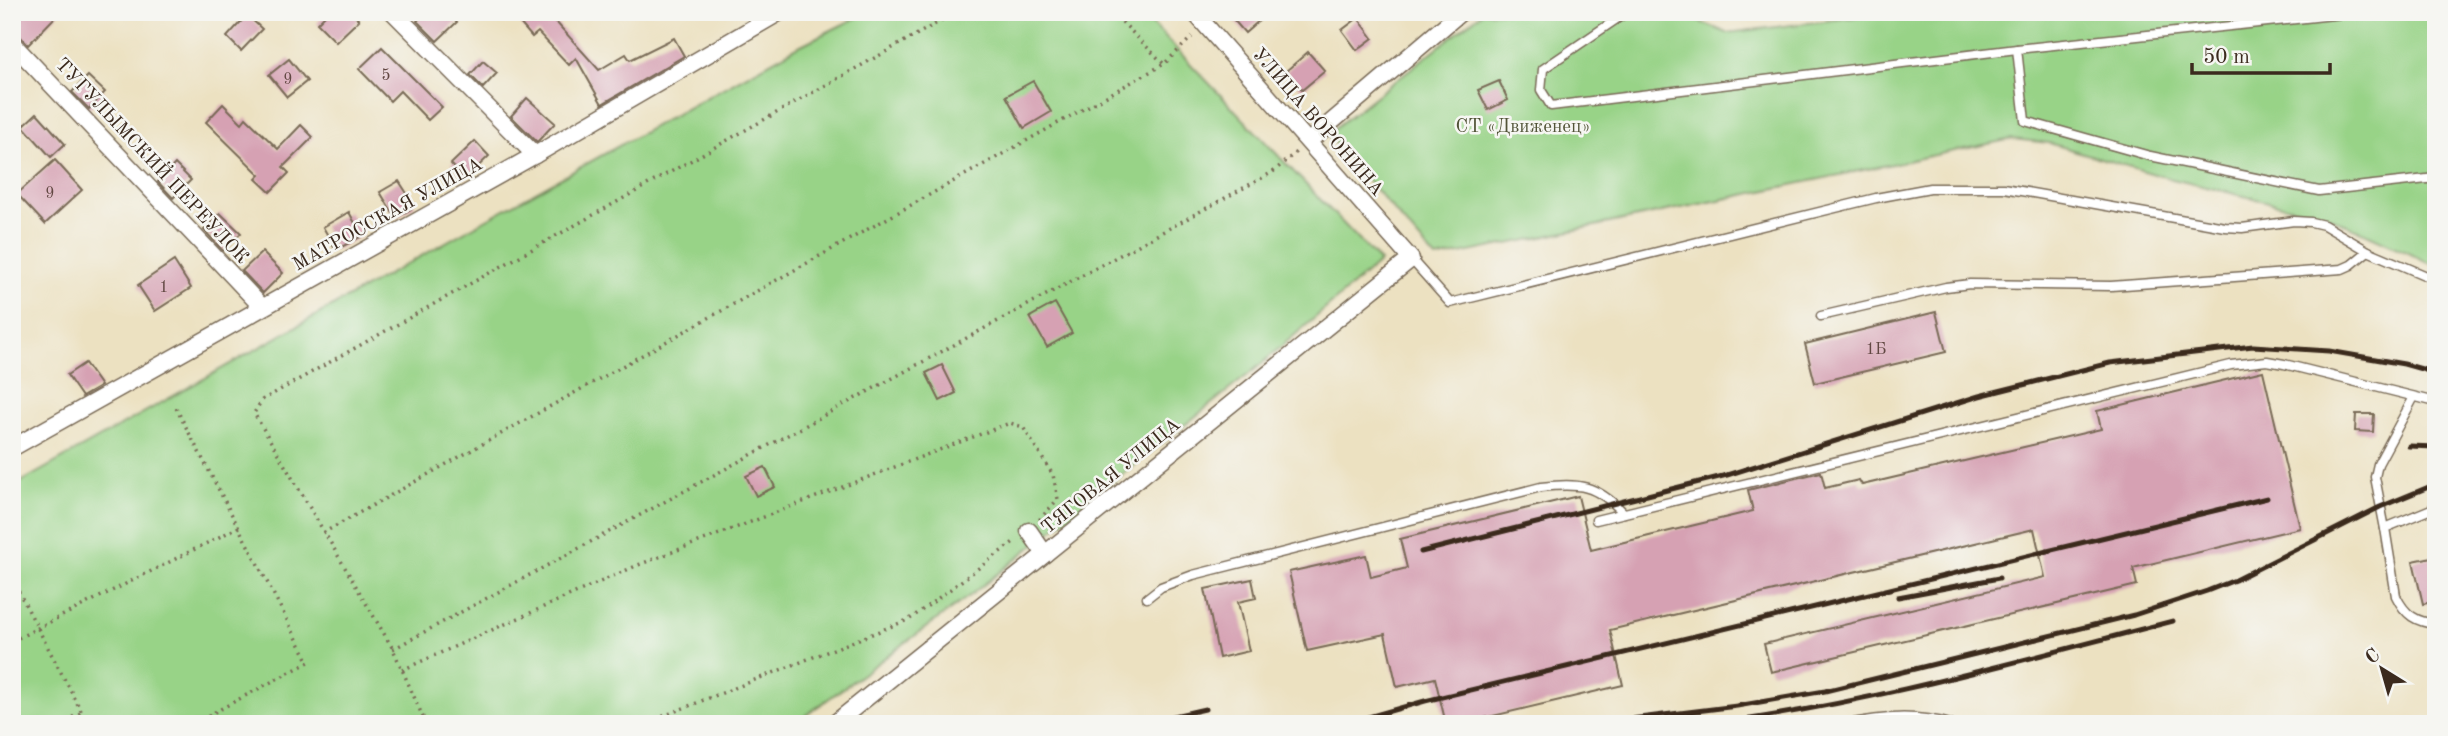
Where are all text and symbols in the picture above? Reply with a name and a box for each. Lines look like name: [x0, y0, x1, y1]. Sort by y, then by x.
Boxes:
scale bar: [2192, 32, 2331, 76]
street label: УЛИЦА ВОРОНИНА: [1248, 45, 1387, 201]
text: 50 m: [2203, 47, 2250, 68]
street label: ТУГУЛЫМСКИЙ ПЕРЕУЛОК: [51, 53, 254, 268]
house number: 5: [381, 68, 391, 84]
house number: 9: [283, 72, 293, 88]
park label: СТ «Движенец»: [1455, 118, 1591, 137]
street label: МАТРОССКАЯ УЛИЦА: [290, 155, 487, 275]
house number: 9: [45, 186, 55, 202]
house number: 1: [159, 280, 169, 296]
house number: 1Б: [1866, 342, 1886, 358]
street label: ТЯГОВАЯ УЛИЦА: [1039, 415, 1185, 538]
north arrow: [2346, 634, 2416, 704]
text: С: [2363, 646, 2384, 669]

